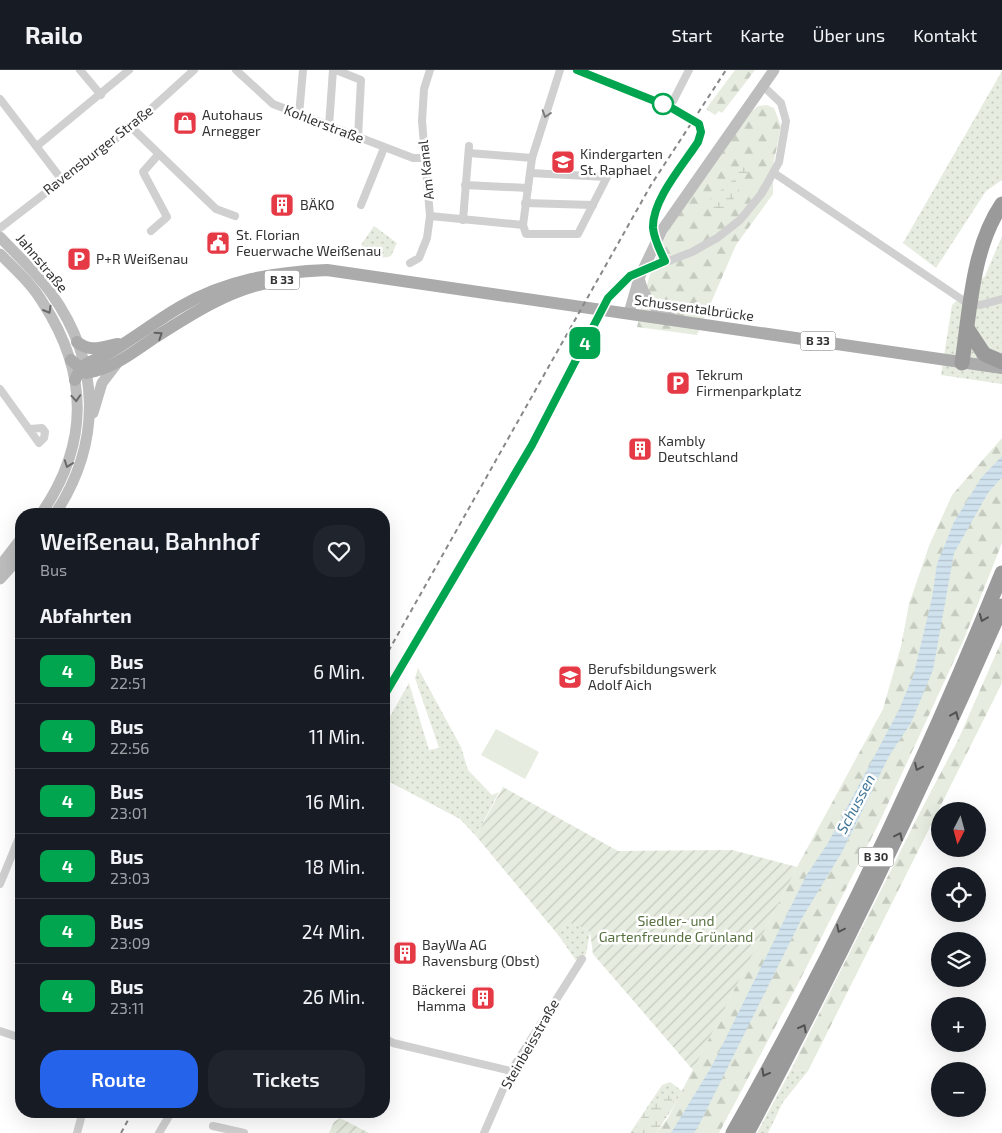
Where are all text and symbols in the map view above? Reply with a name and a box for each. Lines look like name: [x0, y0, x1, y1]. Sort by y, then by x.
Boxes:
text: Railo: [25, 20, 83, 49]
text: Start: [671, 24, 712, 46]
text: Karte: [740, 24, 785, 46]
text: Über uns: [813, 24, 885, 46]
text: Kontakt: [913, 24, 977, 46]
unlabelled marker: [652, 93, 674, 115]
street label: Ravensburger Straße: [39, 101, 156, 198]
street label: Kohlerstraße: [282, 101, 367, 147]
place label: Autohaus Arnegger: [202, 106, 263, 139]
one-way arrow: [542, 109, 552, 117]
shop icon: Autohaus Arnegger: [172, 110, 198, 136]
street label: Am Kanal: [414, 138, 437, 201]
place label: Kindergarten St. Raphael: [580, 145, 663, 178]
school or university icon: Kindergarten St. Raphael: [550, 149, 576, 175]
building icon: BÄKO: [269, 192, 295, 218]
place label: BÄKO: [300, 196, 335, 213]
place label: St. Florian Feuerwache Weißenau: [236, 226, 381, 259]
street label: Jahnstraße: [13, 230, 72, 296]
public building icon: St. Florian Feuerwache Weißenau: [205, 230, 231, 256]
parking icon: P+R Weißenau: [66, 246, 92, 272]
place label: P+R Weißenau: [96, 250, 188, 267]
road number: B 33: [264, 270, 300, 290]
street label: Schussentalbrücke: [633, 291, 755, 324]
one-way arrow: [41, 304, 51, 313]
line badge: 4: [569, 327, 601, 359]
one-way arrow: [153, 332, 163, 341]
text: 4: [579, 332, 591, 354]
road number: B 33: [800, 332, 836, 350]
place label: Tekrum Firmenparkplatz: [696, 366, 802, 399]
parking icon: Tekrum Firmenparkplatz: [665, 370, 691, 396]
one-way arrow: [71, 395, 82, 403]
place label: Kambly Deutschland: [658, 432, 738, 465]
building icon: Kambly Deutschland: [627, 436, 653, 462]
one-way arrow: [64, 460, 74, 468]
button: heart: [313, 525, 365, 577]
text: Weißenau, Bahnhof: [40, 526, 259, 555]
text: Bus: [40, 560, 67, 579]
text: Abfahrten: [40, 604, 132, 627]
one-way arrow: [979, 613, 990, 622]
text: Bus: [110, 650, 144, 673]
text: 4: [62, 660, 73, 682]
text: 6 Min.: [313, 660, 365, 683]
place label: Berufsbildungswerk Adolf Aich: [588, 660, 717, 693]
school or university icon: Berufsbildungswerk Adolf Aich: [557, 664, 583, 690]
text: 22:51: [110, 673, 147, 692]
one-way arrow: [948, 711, 959, 720]
text: Bus: [110, 715, 144, 738]
text: 4: [62, 725, 73, 747]
text: 11 Min.: [309, 725, 365, 748]
text: 22:56: [110, 738, 150, 757]
one-way arrow: [914, 762, 924, 771]
water label: Schussen: [832, 771, 878, 836]
text: Bus: [110, 780, 144, 803]
text: 4: [62, 790, 73, 812]
text: 16 Min.: [306, 790, 365, 813]
north arrow: [931, 802, 986, 858]
map controls: [931, 802, 986, 1117]
text: 23:01: [110, 803, 148, 822]
one-way arrow: [892, 832, 903, 841]
text: Bus: [110, 845, 144, 868]
road number: B 30: [858, 848, 894, 866]
text: 4: [62, 855, 73, 877]
text: 18 Min.: [305, 855, 365, 878]
button: locate: [931, 867, 986, 922]
text: 23:03: [110, 868, 150, 887]
text: Bus: [110, 910, 144, 933]
park label: Siedler- und Gartenfreunde Grünland: [599, 912, 753, 945]
text: 4: [62, 920, 73, 942]
text: 24 Min.: [302, 920, 365, 943]
one-way arrow: [836, 924, 846, 933]
button: layers: [931, 932, 986, 987]
text: 23:09: [110, 933, 150, 952]
place label: BayWa AG Ravensburg (Obst): [422, 936, 540, 969]
building icon: BayWa AG Ravensburg (Obst): [392, 940, 418, 966]
text: Bus: [110, 975, 144, 998]
place label: Bäckerei Hamma: [412, 981, 466, 1014]
text: 4: [62, 985, 73, 1007]
text: 26 Min.: [302, 985, 365, 1008]
building icon: Bäckerei Hamma: [470, 985, 496, 1011]
street label: Steinbeisstraße: [497, 996, 562, 1092]
button: +: [931, 997, 986, 1052]
text: 23:11: [110, 998, 144, 1017]
one-way arrow: [797, 1025, 807, 1034]
button: Route: [40, 1050, 198, 1108]
button: Tickets: [208, 1050, 365, 1108]
button: −: [931, 1062, 986, 1117]
one-way arrow: [762, 1068, 772, 1077]

